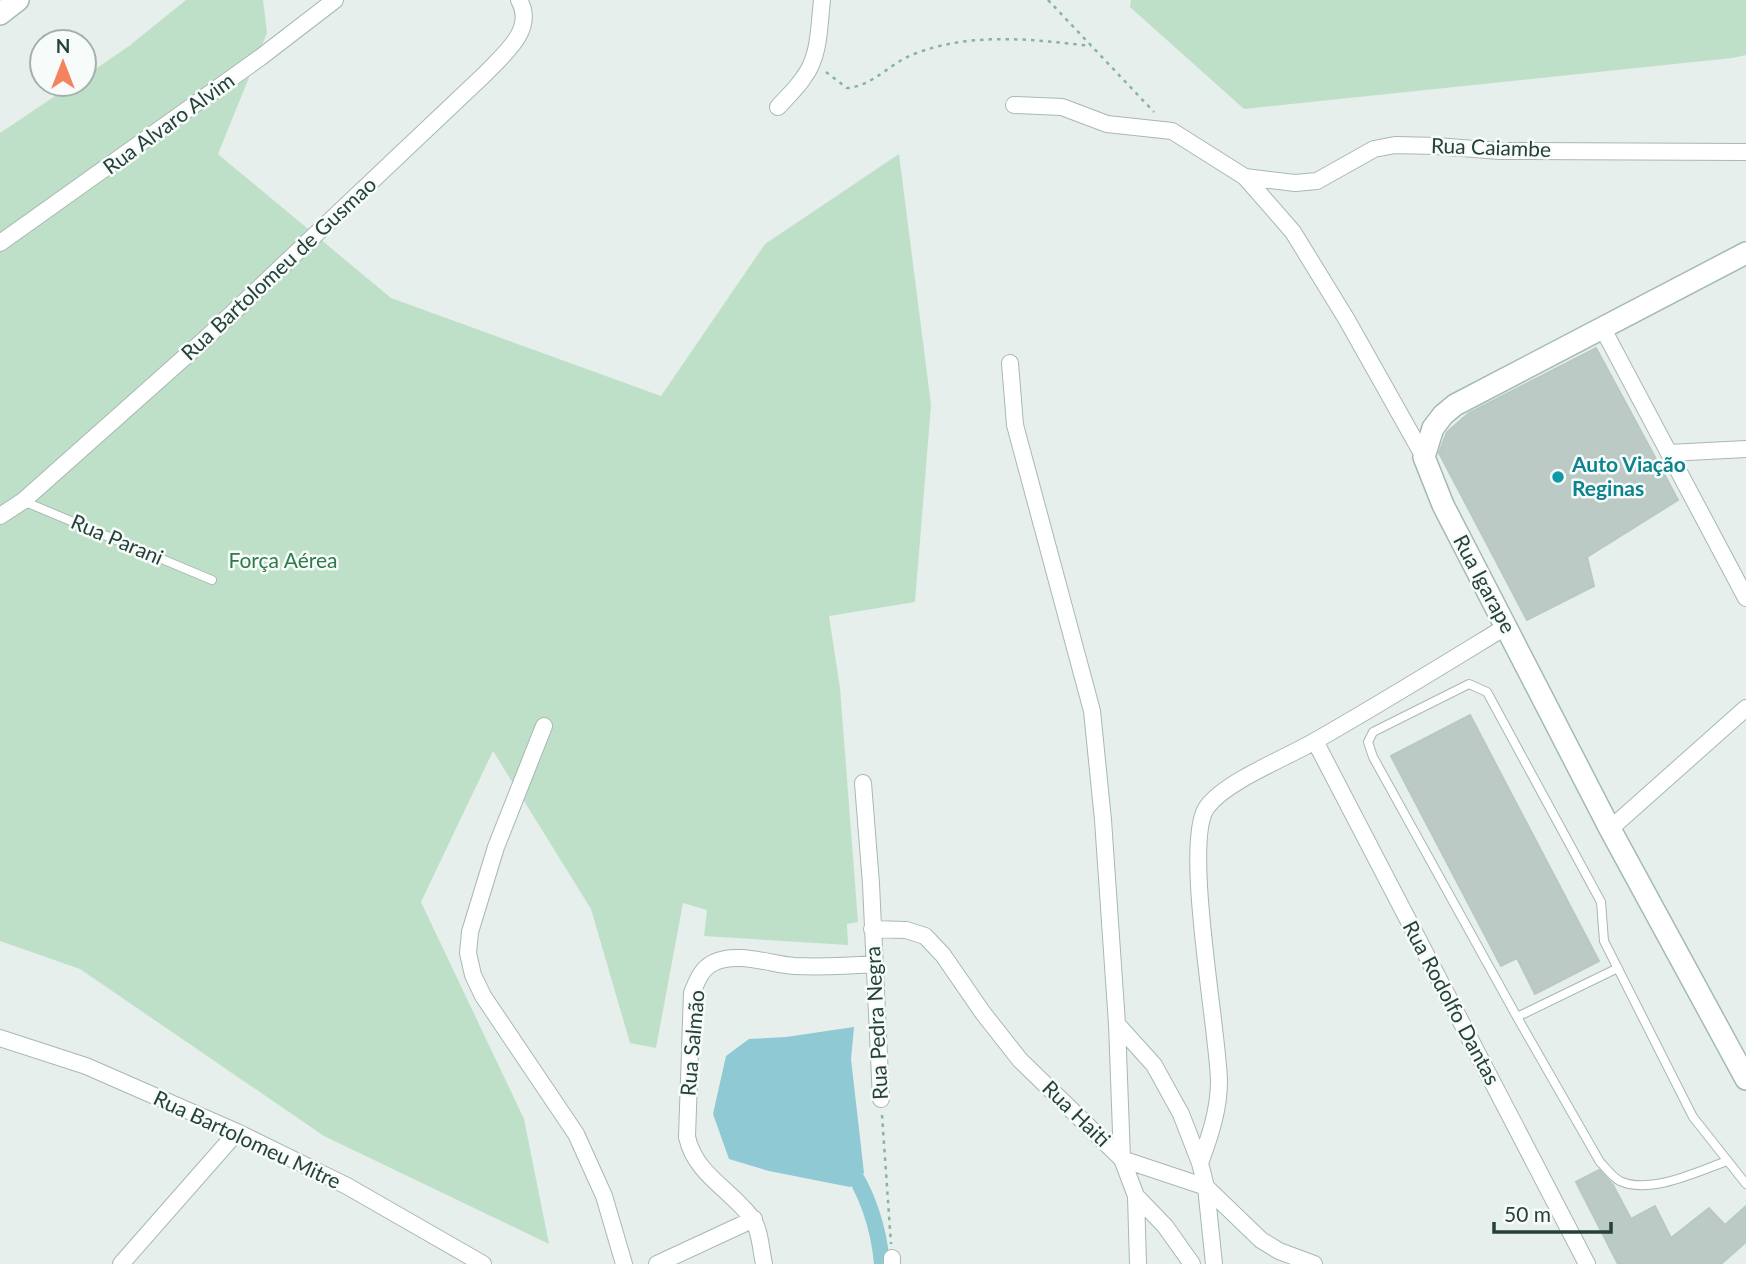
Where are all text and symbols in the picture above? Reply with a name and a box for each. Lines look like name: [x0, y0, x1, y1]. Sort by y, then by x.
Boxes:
north arrow: [28, 28, 98, 98]
text: N: [56, 34, 70, 57]
street label: Rua Alvaro Alvim: [98, 67, 238, 179]
street label: Rua Caiambe: [1430, 132, 1552, 161]
street label: Rua Bartolomeu de Gusmao: [175, 171, 381, 365]
place label: Auto Viação Reginas: [1571, 451, 1686, 500]
marker: Auto Viação Reginas: [1550, 469, 1566, 485]
street label: Rua Parani: [68, 508, 167, 569]
street label: Rua Igarape: [1449, 530, 1522, 637]
park label: Força Aérea: [229, 547, 338, 572]
street label: Rua Rodolfo Dantas: [1398, 916, 1506, 1089]
street label: Rua Pedra Negra: [859, 945, 892, 1101]
street label: Rua Salmão: [674, 989, 709, 1097]
street label: Rua Haiti: [1038, 1075, 1116, 1151]
street label: Rua Bartolomeu Mitre: [150, 1084, 345, 1193]
scale bar: [1494, 1190, 1611, 1234]
text: 50 m: [1504, 1201, 1551, 1226]

